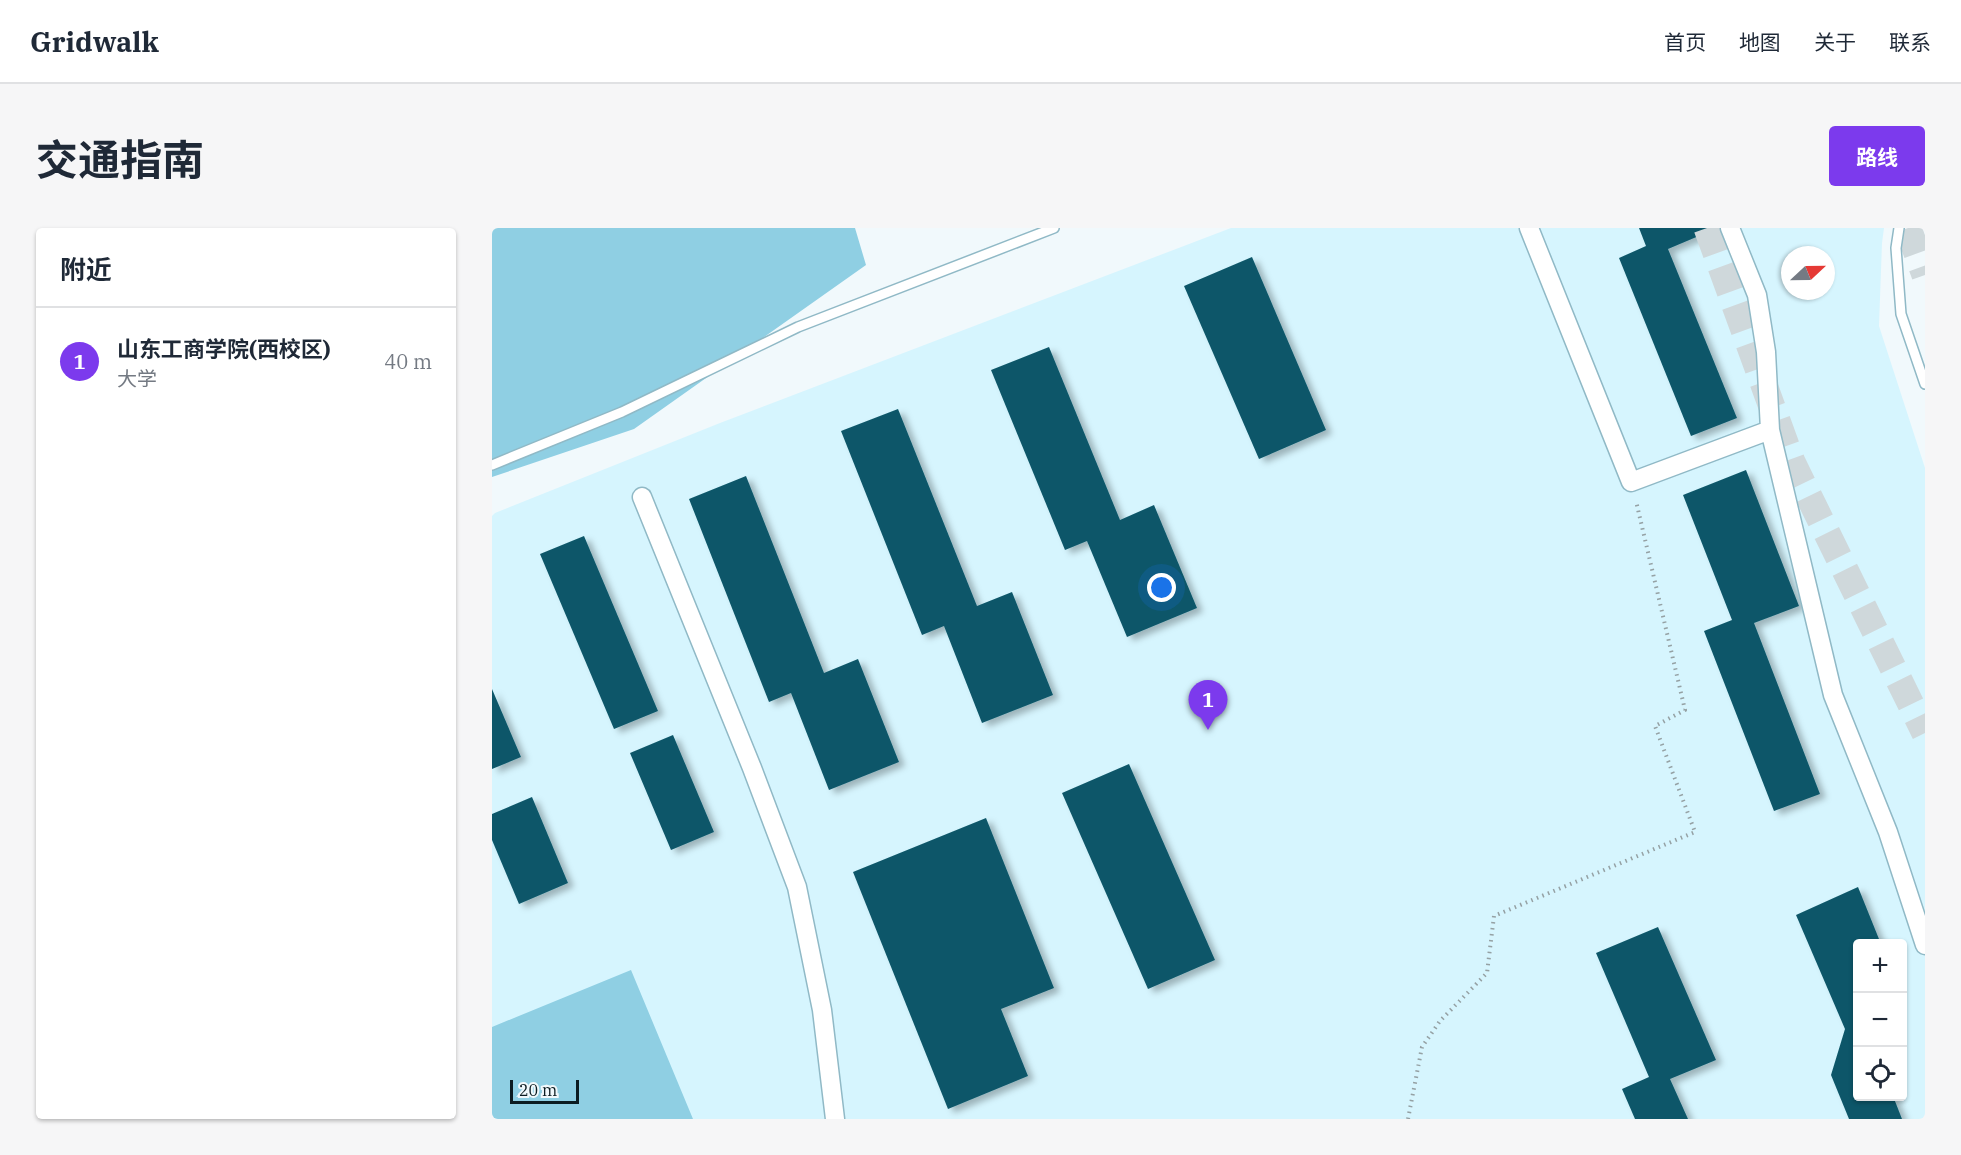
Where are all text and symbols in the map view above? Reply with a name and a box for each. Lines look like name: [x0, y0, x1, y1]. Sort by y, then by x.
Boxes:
text: Gridwalk: [30, 23, 159, 60]
text: 首页: [1664, 28, 1706, 56]
text: 地图: [1739, 28, 1781, 56]
text: 关于: [1814, 28, 1856, 56]
text: 联系: [1889, 28, 1931, 56]
button: 路线: [1829, 126, 1925, 186]
text: 交通指南: [36, 132, 204, 187]
north arrow: [1781, 246, 1835, 300]
text: 附近: [60, 252, 112, 286]
text: 山东工商学院(西校区): [117, 334, 331, 363]
text: 1: [74, 348, 86, 375]
text: 40 m: [384, 348, 432, 375]
text: 大学: [117, 365, 157, 392]
your location: [1147, 573, 1176, 602]
pin: 1: [1188, 680, 1228, 730]
map controls: [1853, 939, 1907, 1101]
button: +: [1853, 939, 1907, 993]
button: −: [1853, 993, 1907, 1047]
button: locate: [1853, 1047, 1907, 1101]
scale bar: [510, 1077, 579, 1104]
text: 20 m: [519, 1080, 557, 1100]

